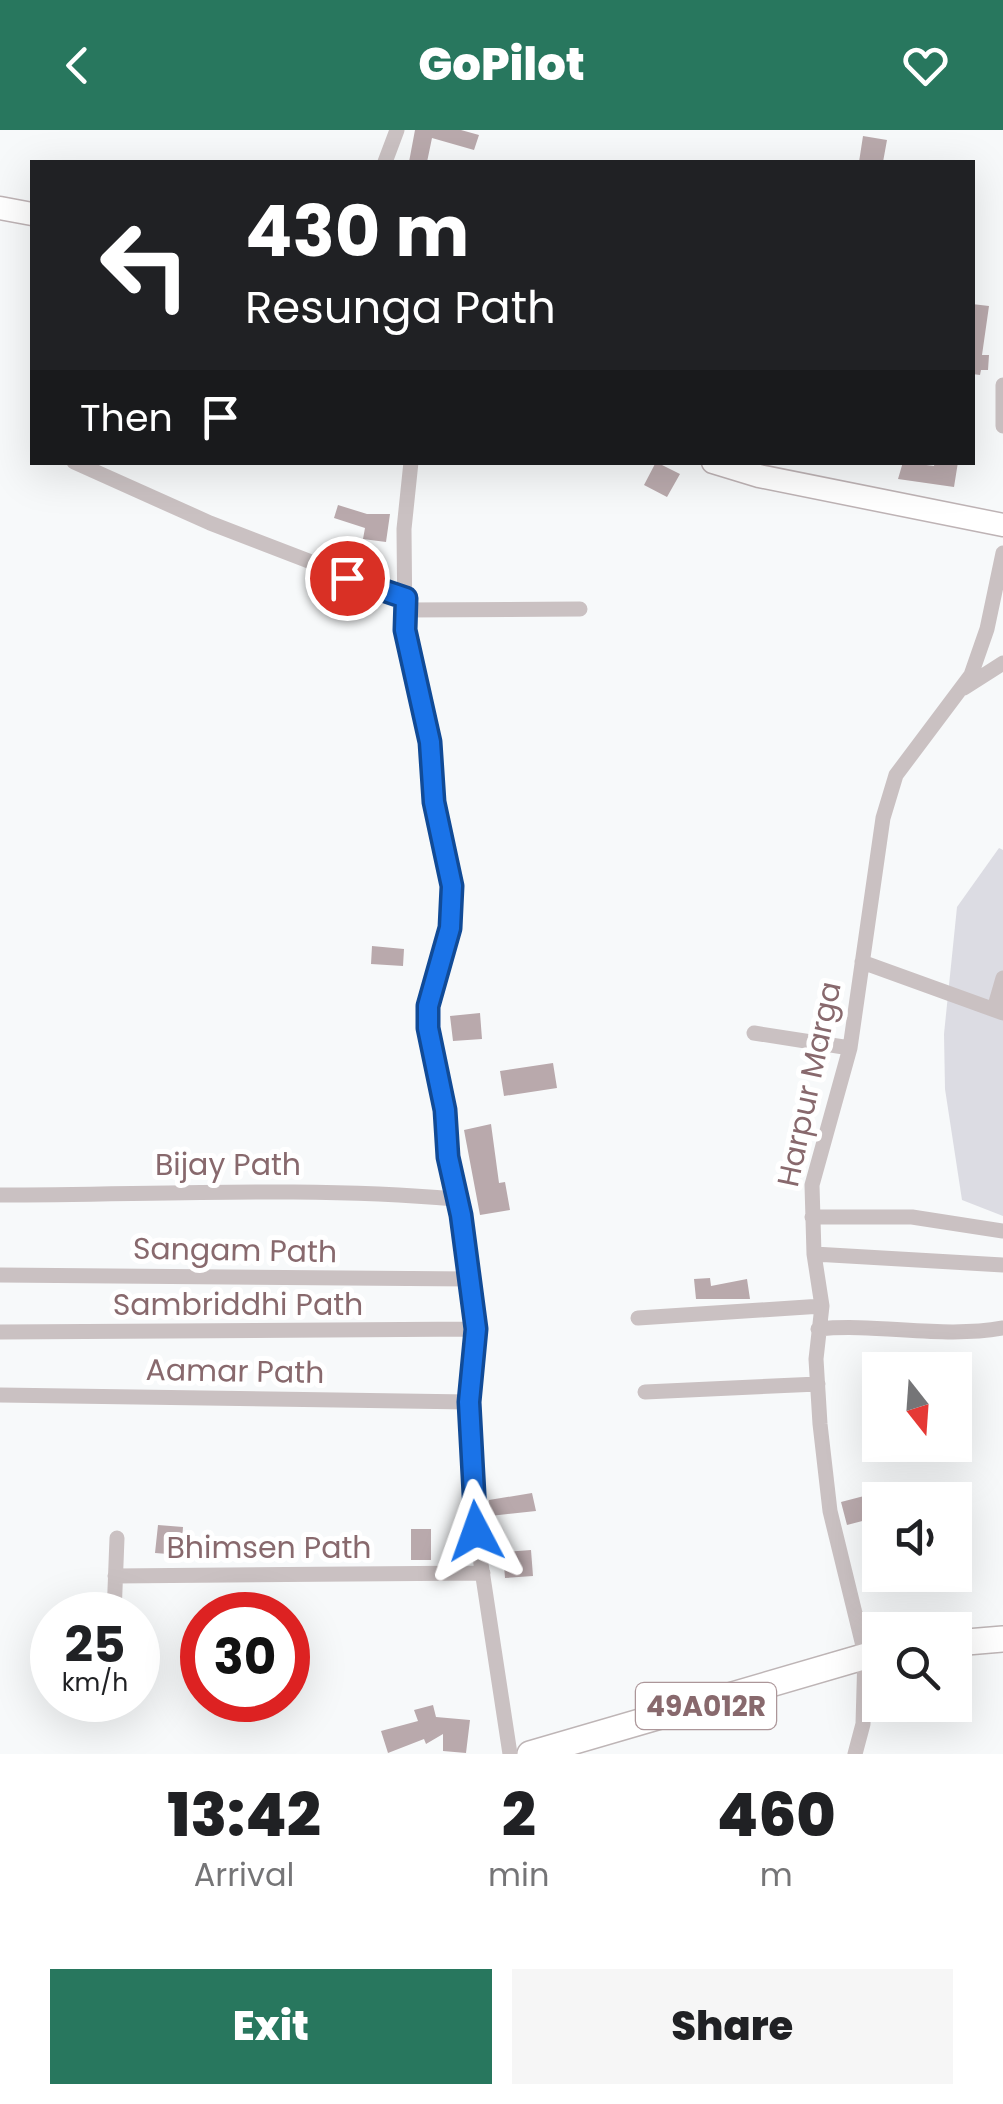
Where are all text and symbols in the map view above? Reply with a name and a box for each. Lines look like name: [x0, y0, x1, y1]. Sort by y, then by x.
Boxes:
text: GoPilot: [418, 33, 585, 96]
icon: back: [50, 38, 105, 93]
icon: heart: [898, 38, 953, 93]
text: 430 m: [245, 182, 469, 281]
icon: left: [80, 200, 210, 330]
text: Resunga Path: [245, 276, 556, 339]
icon: arrive: [193, 390, 248, 445]
text: Then: [80, 391, 173, 444]
pin: [305, 536, 390, 621]
icon: arrive: [320, 551, 375, 606]
street label: Harpur Marga: [766, 977, 852, 1191]
street label: Bijay Path: [155, 1143, 301, 1186]
street label: Sangam Path: [132, 1227, 338, 1273]
street label: Sambriddhi Path: [113, 1283, 363, 1326]
street label: Aamar Path: [145, 1348, 325, 1394]
north arrow: [862, 1352, 972, 1462]
map controls: [862, 1352, 972, 1722]
position arrow: [424, 1479, 528, 1583]
button: sound: [862, 1482, 972, 1592]
street label: Bhimsen Path: [166, 1526, 372, 1569]
speed limit sign: 30: [180, 1592, 310, 1722]
text: 25: [64, 1609, 126, 1680]
button: search: [862, 1612, 972, 1722]
text: km/h: [62, 1665, 128, 1700]
road number: 49A012R: [636, 1683, 776, 1729]
text: 13:42: [167, 1773, 321, 1857]
text: 2: [502, 1773, 536, 1857]
text: 460: [717, 1773, 836, 1857]
text: Arrival: [194, 1852, 294, 1897]
text: min: [488, 1852, 549, 1897]
text: m: [760, 1852, 793, 1897]
button: Exit: [50, 1969, 492, 2084]
button: Share: [512, 1969, 953, 2084]

